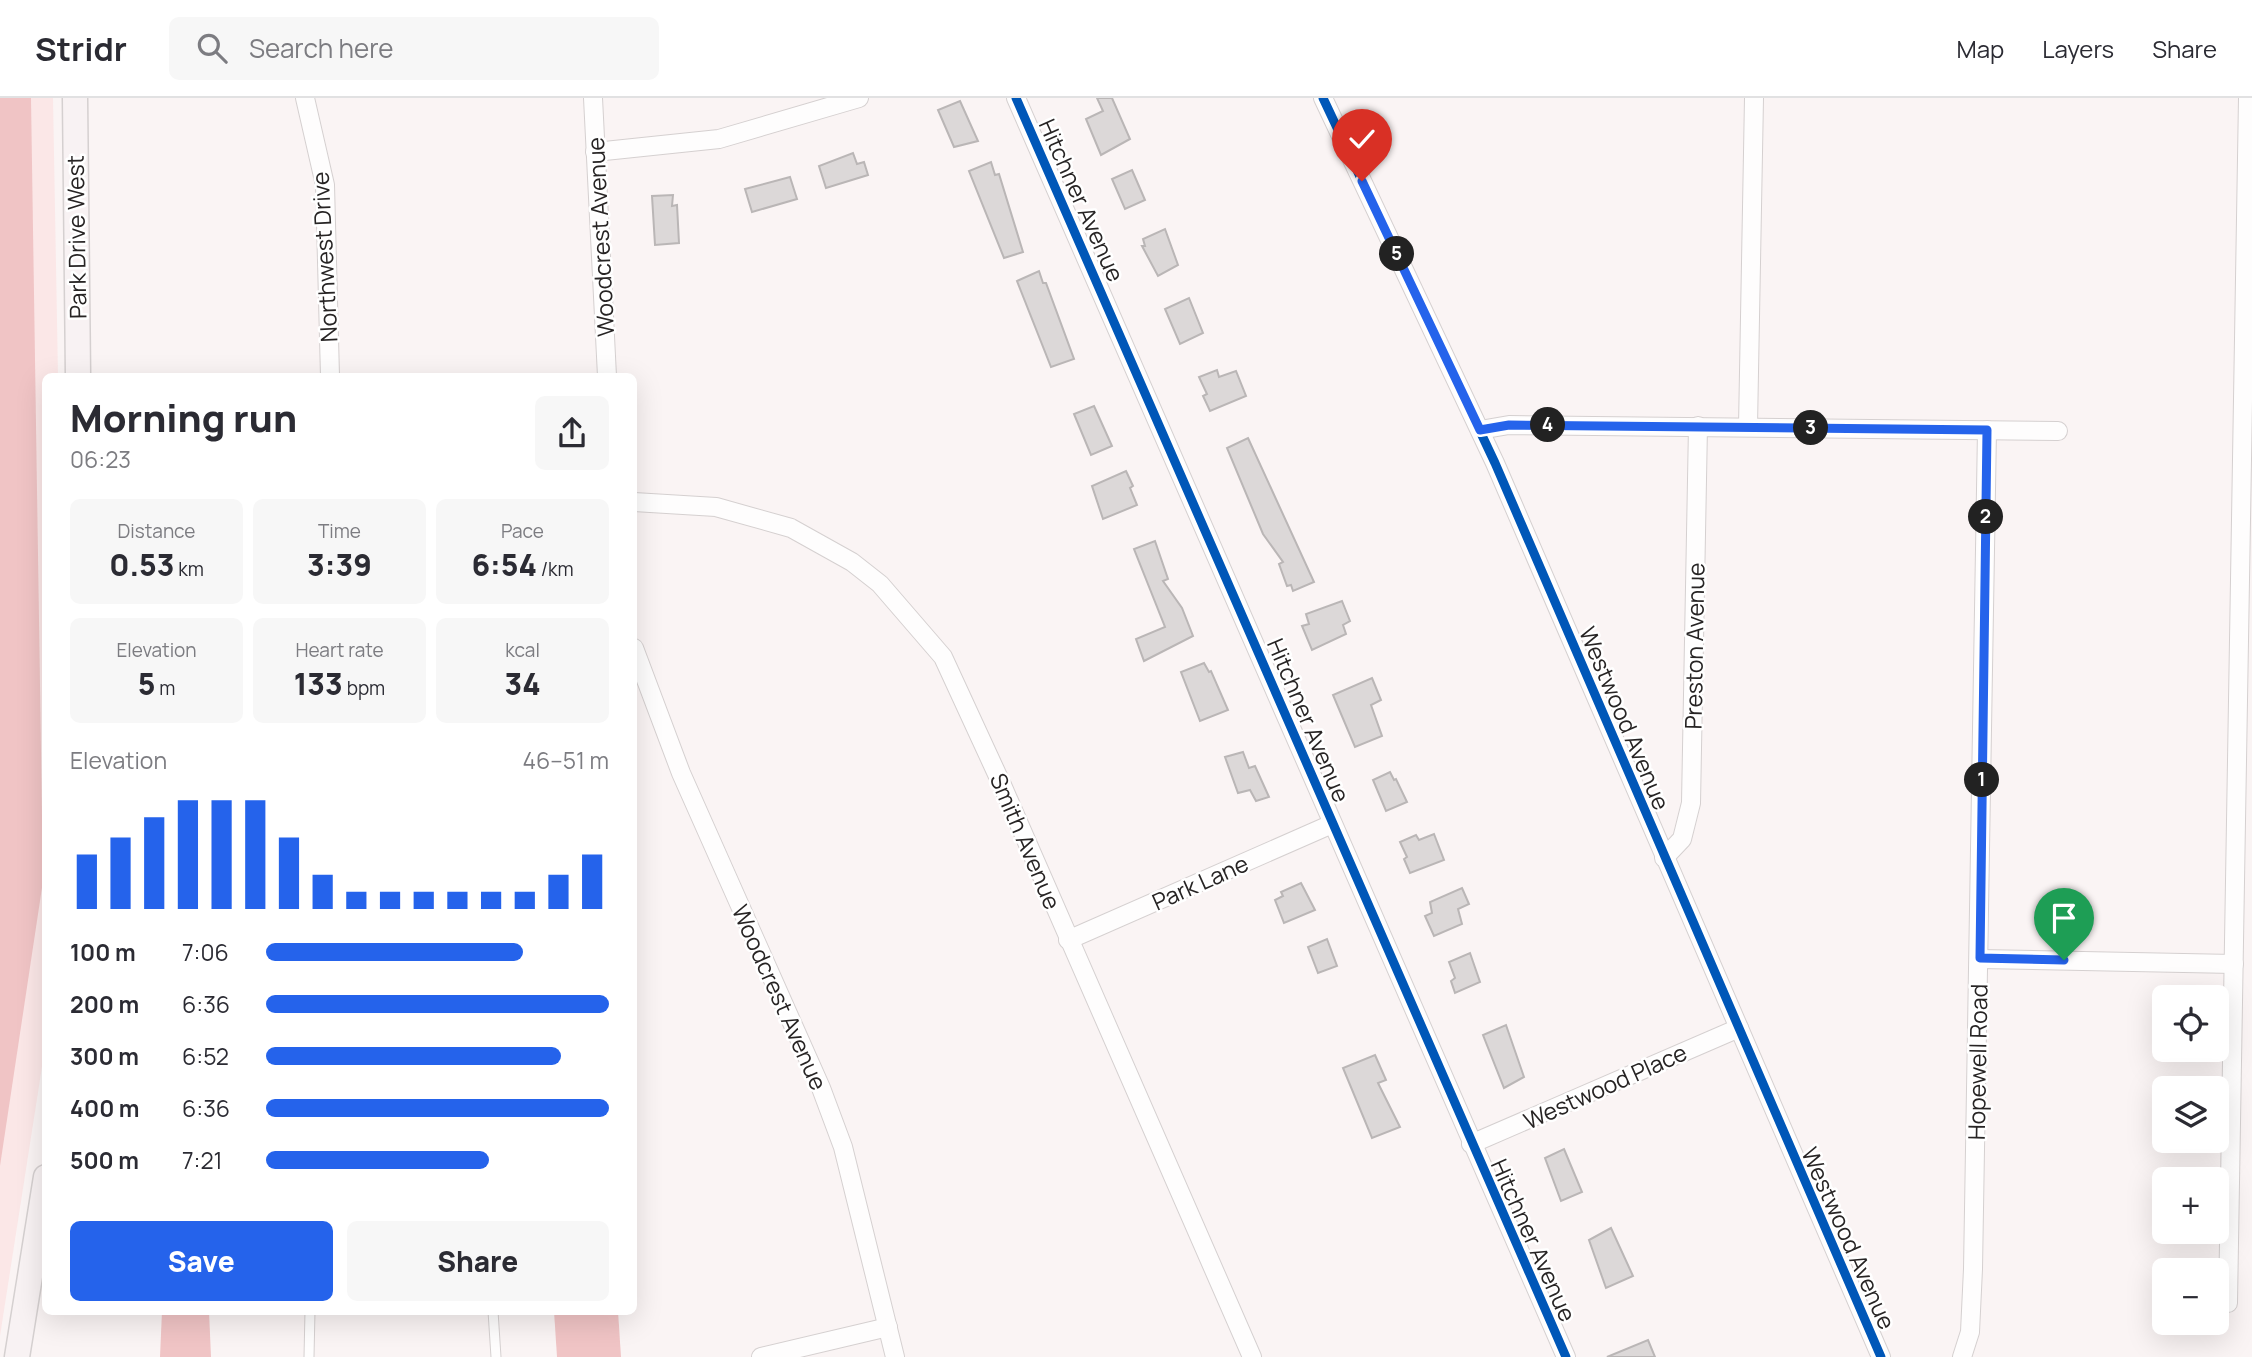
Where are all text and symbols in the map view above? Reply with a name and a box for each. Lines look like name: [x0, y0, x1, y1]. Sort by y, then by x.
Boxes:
search box: [169, 17, 659, 80]
text: Stridr: [35, 26, 127, 71]
icon: search: [193, 29, 231, 67]
text: Search here: [249, 30, 393, 66]
text: Map: [1957, 32, 2004, 65]
text: Layers: [2042, 32, 2114, 65]
text: Share: [2152, 32, 2217, 65]
pin: [1332, 109, 1392, 181]
street label: Hitchner Avenue: [1032, 114, 1132, 286]
icon: check: [1343, 120, 1381, 158]
street label: Woodcrest Avenue: [579, 136, 621, 338]
street label: Park Drive West: [59, 155, 93, 319]
street label: Northwest Drive: [304, 171, 344, 343]
pin: 5: [1380, 236, 1414, 272]
text: 5: [1391, 240, 1402, 266]
text: Morning run: [70, 391, 297, 443]
button: share: [535, 396, 609, 470]
pin: 4: [1530, 408, 1566, 442]
pin: 3: [1794, 410, 1828, 446]
text: 4: [1542, 411, 1553, 437]
text: 3: [1805, 414, 1816, 440]
text: 06:23: [70, 443, 131, 475]
pin: 2: [1968, 500, 2004, 534]
text: 2: [1980, 503, 1991, 529]
text: Distance: [118, 518, 195, 544]
text: Time: [318, 518, 361, 544]
text: Pace: [501, 518, 544, 544]
text: 0.53: [109, 544, 174, 585]
text: 3:39: [307, 544, 372, 585]
text: 6:54: [471, 544, 537, 585]
text: km: [174, 556, 204, 582]
text: /km: [537, 556, 574, 582]
street label: Preston Avenue: [1677, 562, 1711, 730]
street label: Westwood Avenue: [1572, 621, 1678, 815]
street label: Hitchner Avenue: [1260, 633, 1358, 807]
text: Elevation: [116, 637, 197, 663]
text: Heart rate: [295, 637, 384, 663]
text: kcal: [505, 637, 540, 663]
text: 5: [138, 663, 155, 704]
text: 133: [294, 663, 343, 704]
text: 34: [504, 663, 541, 704]
text: m: [155, 675, 175, 701]
text: bpm: [343, 675, 385, 701]
text: Elevation: [70, 744, 167, 776]
text: 46–51 m: [522, 744, 609, 776]
pin: 1: [1965, 762, 2000, 798]
text: 1: [1977, 766, 1986, 792]
street label: Smith Avenue: [983, 768, 1069, 914]
street label: Park Lane: [1147, 847, 1253, 917]
pin: [2034, 888, 2094, 960]
street label: Woodcrest Avenue: [725, 899, 835, 1095]
icon: arrive: [2045, 899, 2083, 937]
text: 100 m: [70, 936, 136, 968]
text: 7:06: [182, 936, 229, 968]
street label: Hopewell Road: [1960, 984, 1994, 1140]
map controls: [2152, 985, 2229, 1335]
button: locate: [2152, 985, 2229, 1062]
text: 200 m: [70, 988, 139, 1020]
text: 6:36: [182, 988, 230, 1020]
street label: Westwood Place: [1518, 1036, 1692, 1136]
text: 300 m: [70, 1040, 139, 1072]
text: 6:52: [182, 1040, 229, 1072]
button: layers: [2152, 1076, 2229, 1153]
text: 400 m: [70, 1092, 140, 1124]
text: 6:36: [182, 1092, 230, 1124]
street label: Westwood Avenue: [1794, 1142, 1904, 1334]
text: 500 m: [70, 1144, 139, 1176]
text: 7:21: [182, 1144, 223, 1176]
street label: Hitchner Avenue: [1484, 1154, 1584, 1326]
button: +: [2152, 1167, 2229, 1244]
button: Save: [70, 1221, 333, 1301]
button: Share: [347, 1221, 609, 1301]
button: −: [2152, 1258, 2229, 1335]

